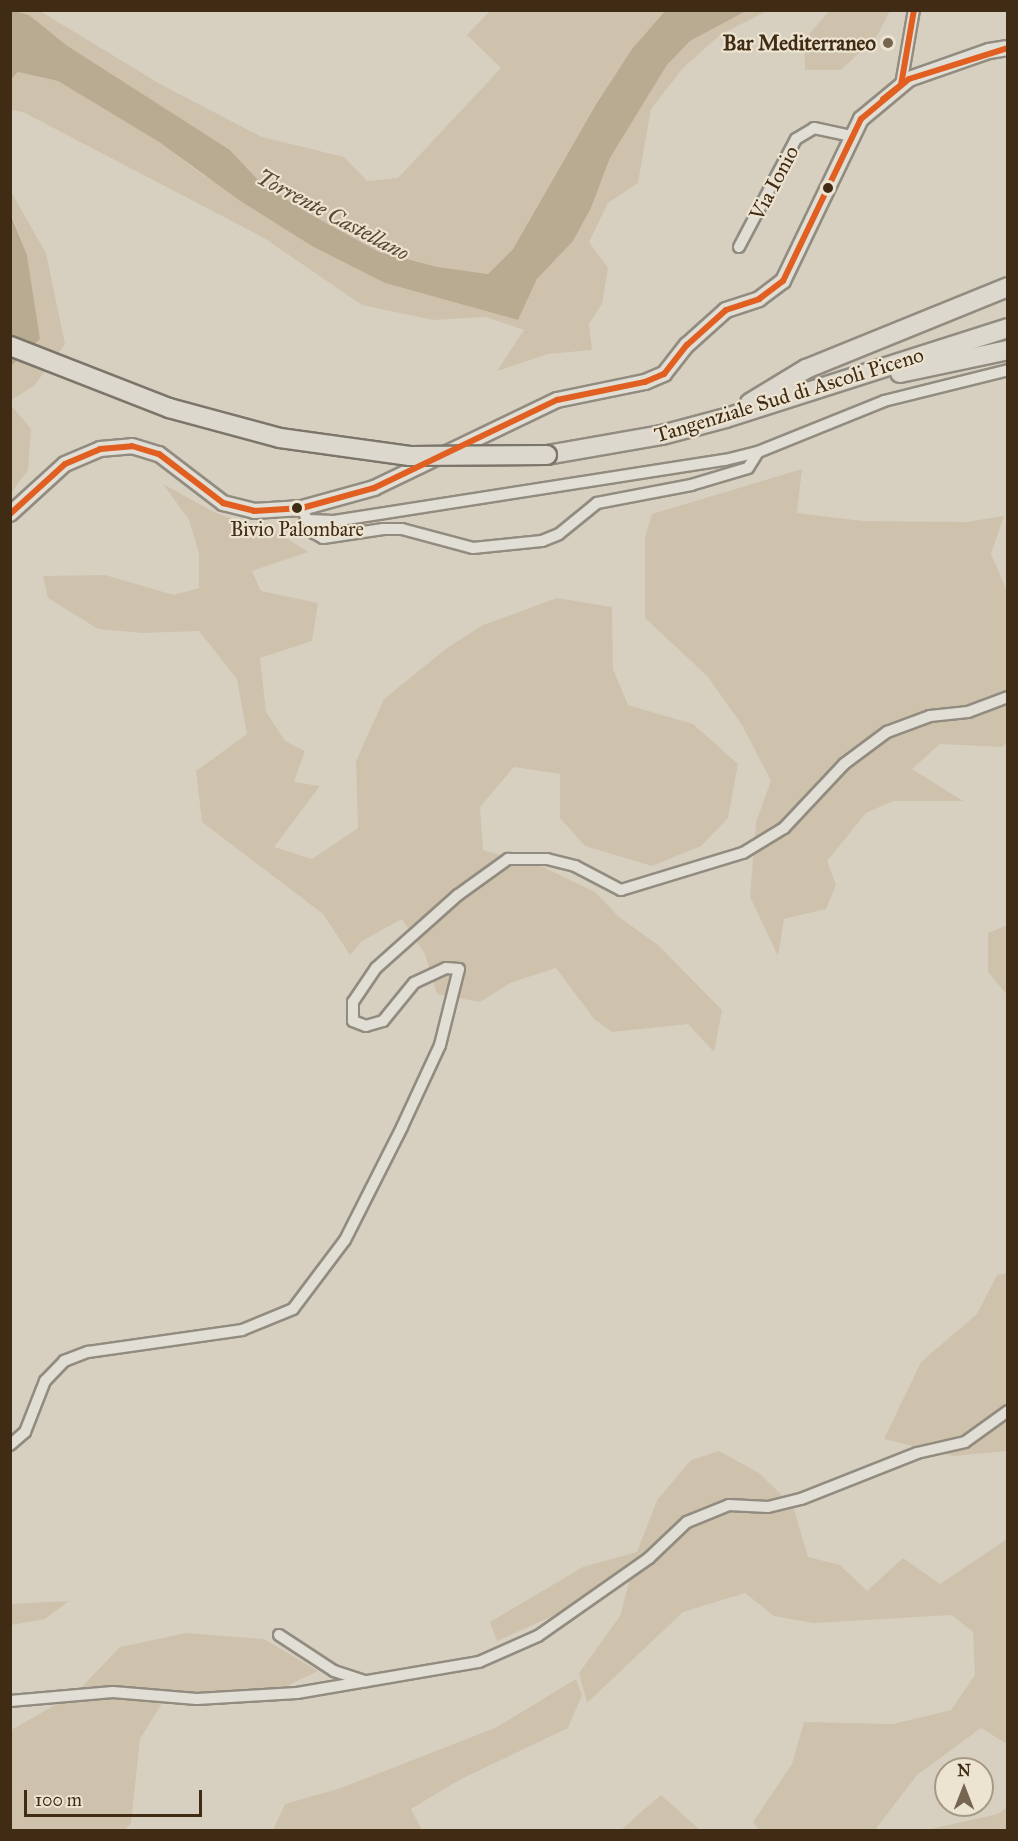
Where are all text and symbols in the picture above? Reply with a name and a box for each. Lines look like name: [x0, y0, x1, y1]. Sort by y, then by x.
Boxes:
place label: Bar Mediterraneo: [723, 30, 876, 56]
marker: Bar Mediterraneo: [881, 36, 895, 50]
street label: Via Ionio: [744, 141, 804, 225]
water label: Torrente Castellano: [252, 164, 414, 266]
unlabelled marker: [822, 182, 834, 194]
street label: Tangenziale Sud di Ascoli Piceno: [651, 342, 927, 448]
marker: Bivio Palombare: [291, 502, 303, 514]
place label: Bivio Palombare: [230, 517, 364, 541]
north arrow: [934, 1757, 994, 1817]
text: N: [957, 1761, 971, 1780]
scale bar: [27, 1778, 206, 1816]
text: 100 m: [35, 1789, 82, 1811]

